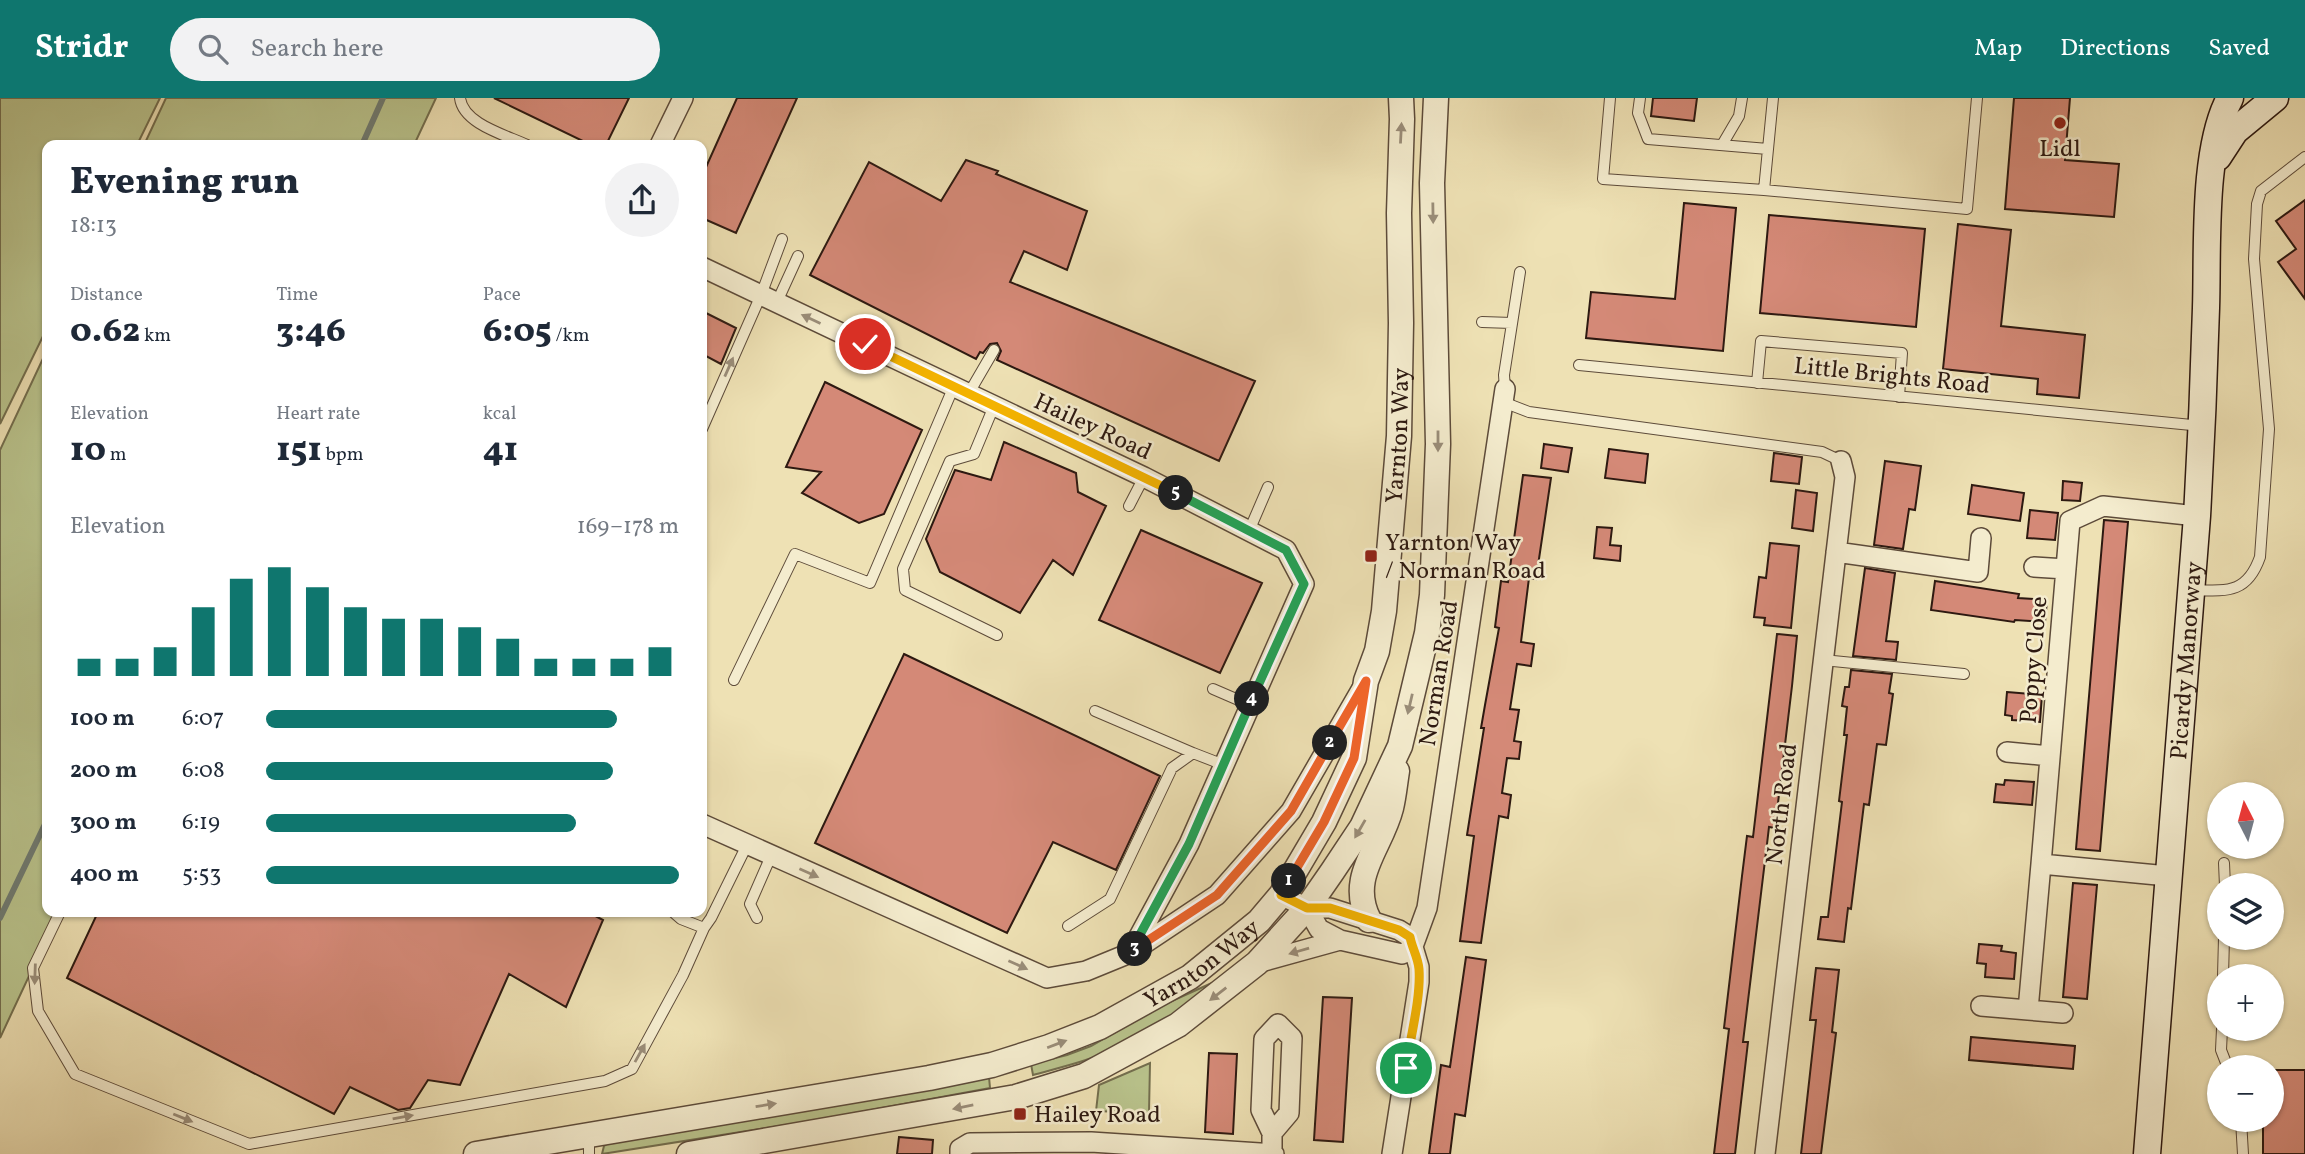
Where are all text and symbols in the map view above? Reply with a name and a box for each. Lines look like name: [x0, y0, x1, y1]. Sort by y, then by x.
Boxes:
search box: [170, 18, 660, 81]
text: Stridr: [35, 26, 128, 72]
icon: search: [194, 30, 232, 68]
text: Search here: [250, 31, 384, 67]
text: Map: [1974, 32, 2022, 66]
text: Directions: [2060, 32, 2170, 66]
text: Saved: [2208, 32, 2270, 66]
marker: Lidl: [2052, 115, 2068, 131]
one-way arrow: [1396, 121, 1407, 143]
place label: Lidl: [2039, 133, 2081, 167]
text: Evening run: [70, 157, 300, 210]
button: share: [605, 163, 679, 237]
one-way arrow: [1427, 202, 1439, 224]
text: 18:13: [70, 210, 117, 242]
text: Distance: [70, 282, 143, 308]
text: Time: [276, 282, 318, 308]
text: Pace: [483, 282, 521, 308]
text: 0.62: [70, 308, 140, 356]
text: 3:46: [276, 308, 346, 356]
text: 6:05: [483, 308, 552, 356]
one-way arrow: [801, 313, 821, 324]
pin: [835, 314, 895, 374]
text: km: [140, 323, 171, 349]
text: /km: [552, 323, 590, 349]
icon: check: [846, 325, 884, 363]
street label: Little Brights Road: [1792, 350, 1992, 404]
one-way arrow: [723, 357, 735, 377]
street label: Yarnton Way: [1378, 367, 1419, 505]
street label: Hailey Road: [1027, 386, 1157, 470]
text: Elevation: [70, 401, 149, 427]
text: Heart rate: [276, 401, 360, 427]
text: kcal: [483, 401, 516, 427]
text: 10: [70, 427, 106, 475]
text: 151: [276, 427, 322, 475]
text: 41: [483, 427, 518, 475]
one-way arrow: [1432, 430, 1444, 452]
text: m: [106, 442, 127, 468]
text: bpm: [322, 442, 364, 468]
pin: 5: [1158, 476, 1194, 510]
text: 5: [1171, 479, 1180, 505]
text: Elevation: [70, 511, 166, 543]
text: 169–178 m: [577, 511, 679, 543]
place label: Yarnton Way / Norman Road: [1385, 527, 1546, 589]
marker: Yarnton Way / Norman Road: [1363, 548, 1379, 564]
street label: Picardy Manorway: [2163, 560, 2212, 761]
street label: Poppy Close: [2012, 595, 2057, 725]
street label: Norman Road: [1412, 598, 1468, 749]
pin: 4: [1234, 682, 1270, 716]
text: 4: [1246, 685, 1257, 711]
one-way arrow: [1404, 693, 1415, 715]
text: 100 m: [70, 703, 135, 735]
text: 6:07: [182, 703, 224, 735]
pin: 2: [1312, 726, 1348, 760]
text: 2: [1325, 729, 1334, 755]
street label: North Road: [1759, 741, 1807, 867]
text: 200 m: [70, 755, 137, 787]
text: 6:08: [182, 755, 225, 787]
north arrow: [2207, 782, 2284, 859]
map controls: [2207, 782, 2284, 1132]
text: 300 m: [70, 807, 137, 839]
text: 6:19: [182, 807, 220, 839]
one-way arrow: [1354, 820, 1366, 839]
text: 400 m: [70, 859, 139, 891]
text: 5:53: [182, 859, 221, 891]
pin: 1: [1272, 864, 1306, 898]
text: 1: [1285, 867, 1292, 893]
one-way arrow: [799, 868, 820, 879]
button: layers: [2207, 873, 2284, 950]
street label: Yarnton Way: [1138, 912, 1268, 1018]
pin: 3: [1118, 932, 1152, 966]
text: 3: [1130, 935, 1139, 961]
one-way arrow: [1288, 946, 1309, 956]
one-way arrow: [1007, 960, 1028, 971]
one-way arrow: [30, 963, 41, 985]
button: +: [2207, 964, 2284, 1041]
one-way arrow: [1209, 986, 1227, 1001]
one-way arrow: [1047, 1038, 1068, 1049]
pin: [1376, 1038, 1436, 1098]
one-way arrow: [634, 1043, 646, 1063]
icon: arrive: [1387, 1049, 1425, 1087]
button: −: [2207, 1055, 2284, 1132]
one-way arrow: [755, 1099, 777, 1110]
place label: Hailey Road: [1034, 1099, 1161, 1133]
one-way arrow: [952, 1102, 974, 1113]
marker: Hailey Road: [1012, 1106, 1028, 1122]
one-way arrow: [392, 1111, 414, 1122]
one-way arrow: [173, 1112, 194, 1123]

